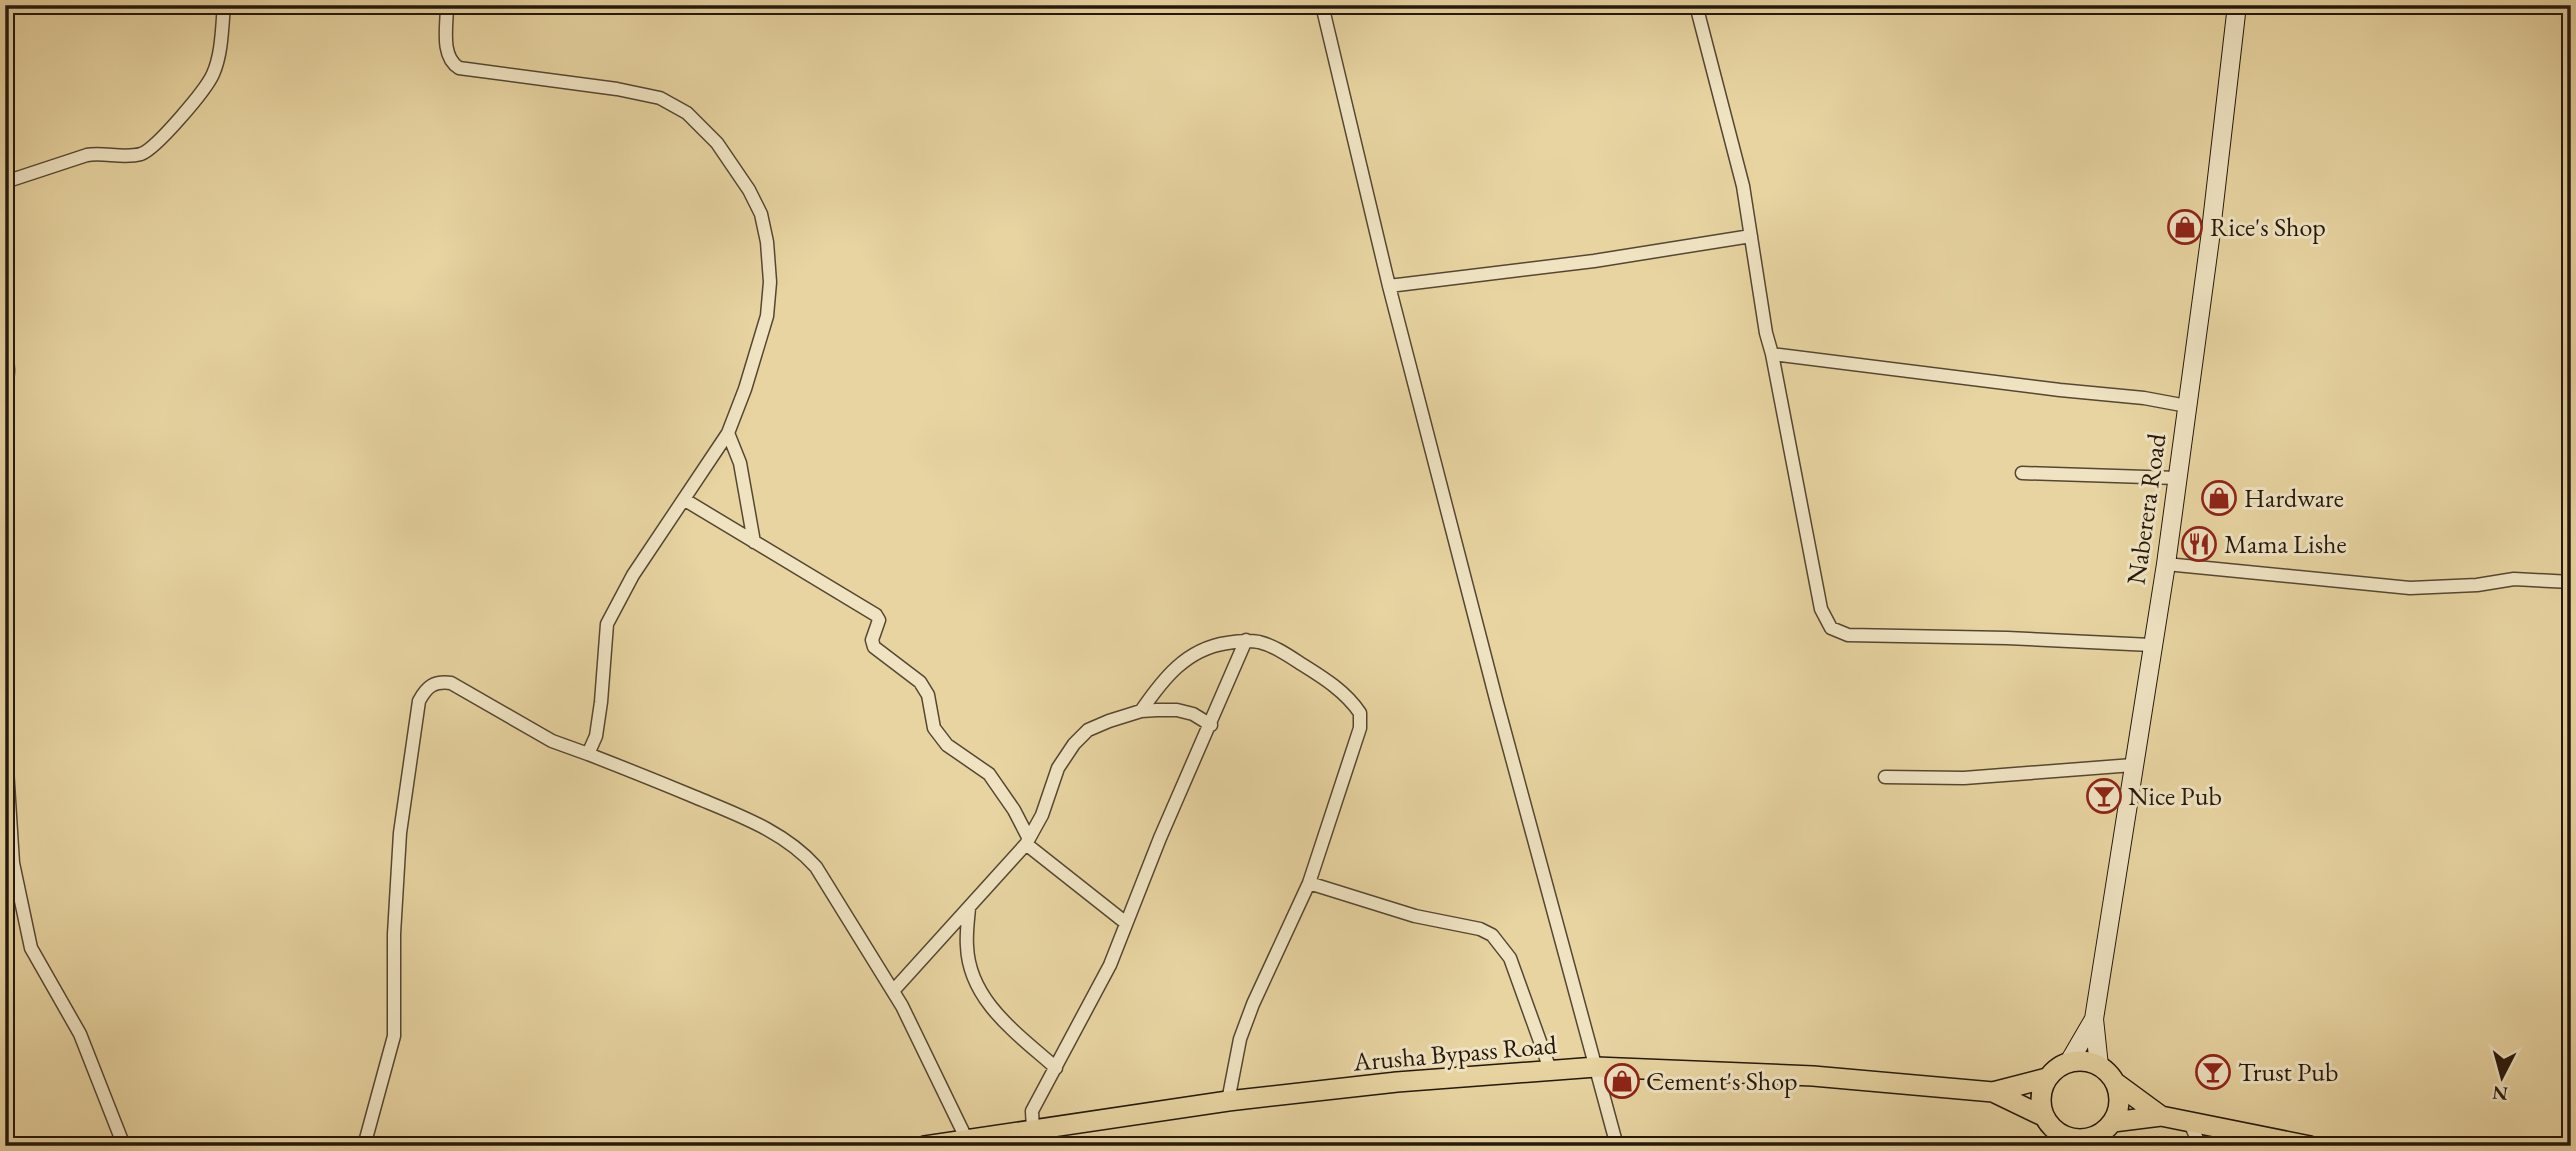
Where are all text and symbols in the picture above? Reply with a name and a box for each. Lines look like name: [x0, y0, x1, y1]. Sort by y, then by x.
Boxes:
shop icon: Rice's Shop: [2166, 208, 2204, 246]
place label: Rice's Shop: [2210, 210, 2326, 244]
street label: Naberera Road: [2119, 431, 2174, 587]
shop icon: Hardware: [2200, 479, 2238, 517]
place label: Hardware: [2244, 481, 2344, 515]
restaurant icon: Mama Lishe: [2180, 525, 2218, 563]
place label: Mama Lishe: [2224, 527, 2347, 561]
bar icon: Nice Pub: [2085, 777, 2123, 815]
place label: Nice Pub: [2128, 779, 2222, 813]
street label: Arusha Bypass Road: [1351, 1027, 1559, 1079]
north arrow: [2468, 1042, 2538, 1112]
bar icon: Trust Pub: [2194, 1053, 2232, 1091]
place label: Trust Pub: [2238, 1055, 2338, 1089]
shop icon: Cement's Shop: [1603, 1062, 1641, 1100]
place label: Cement's Shop: [1646, 1064, 1798, 1098]
text: N: [2491, 1080, 2509, 1107]

